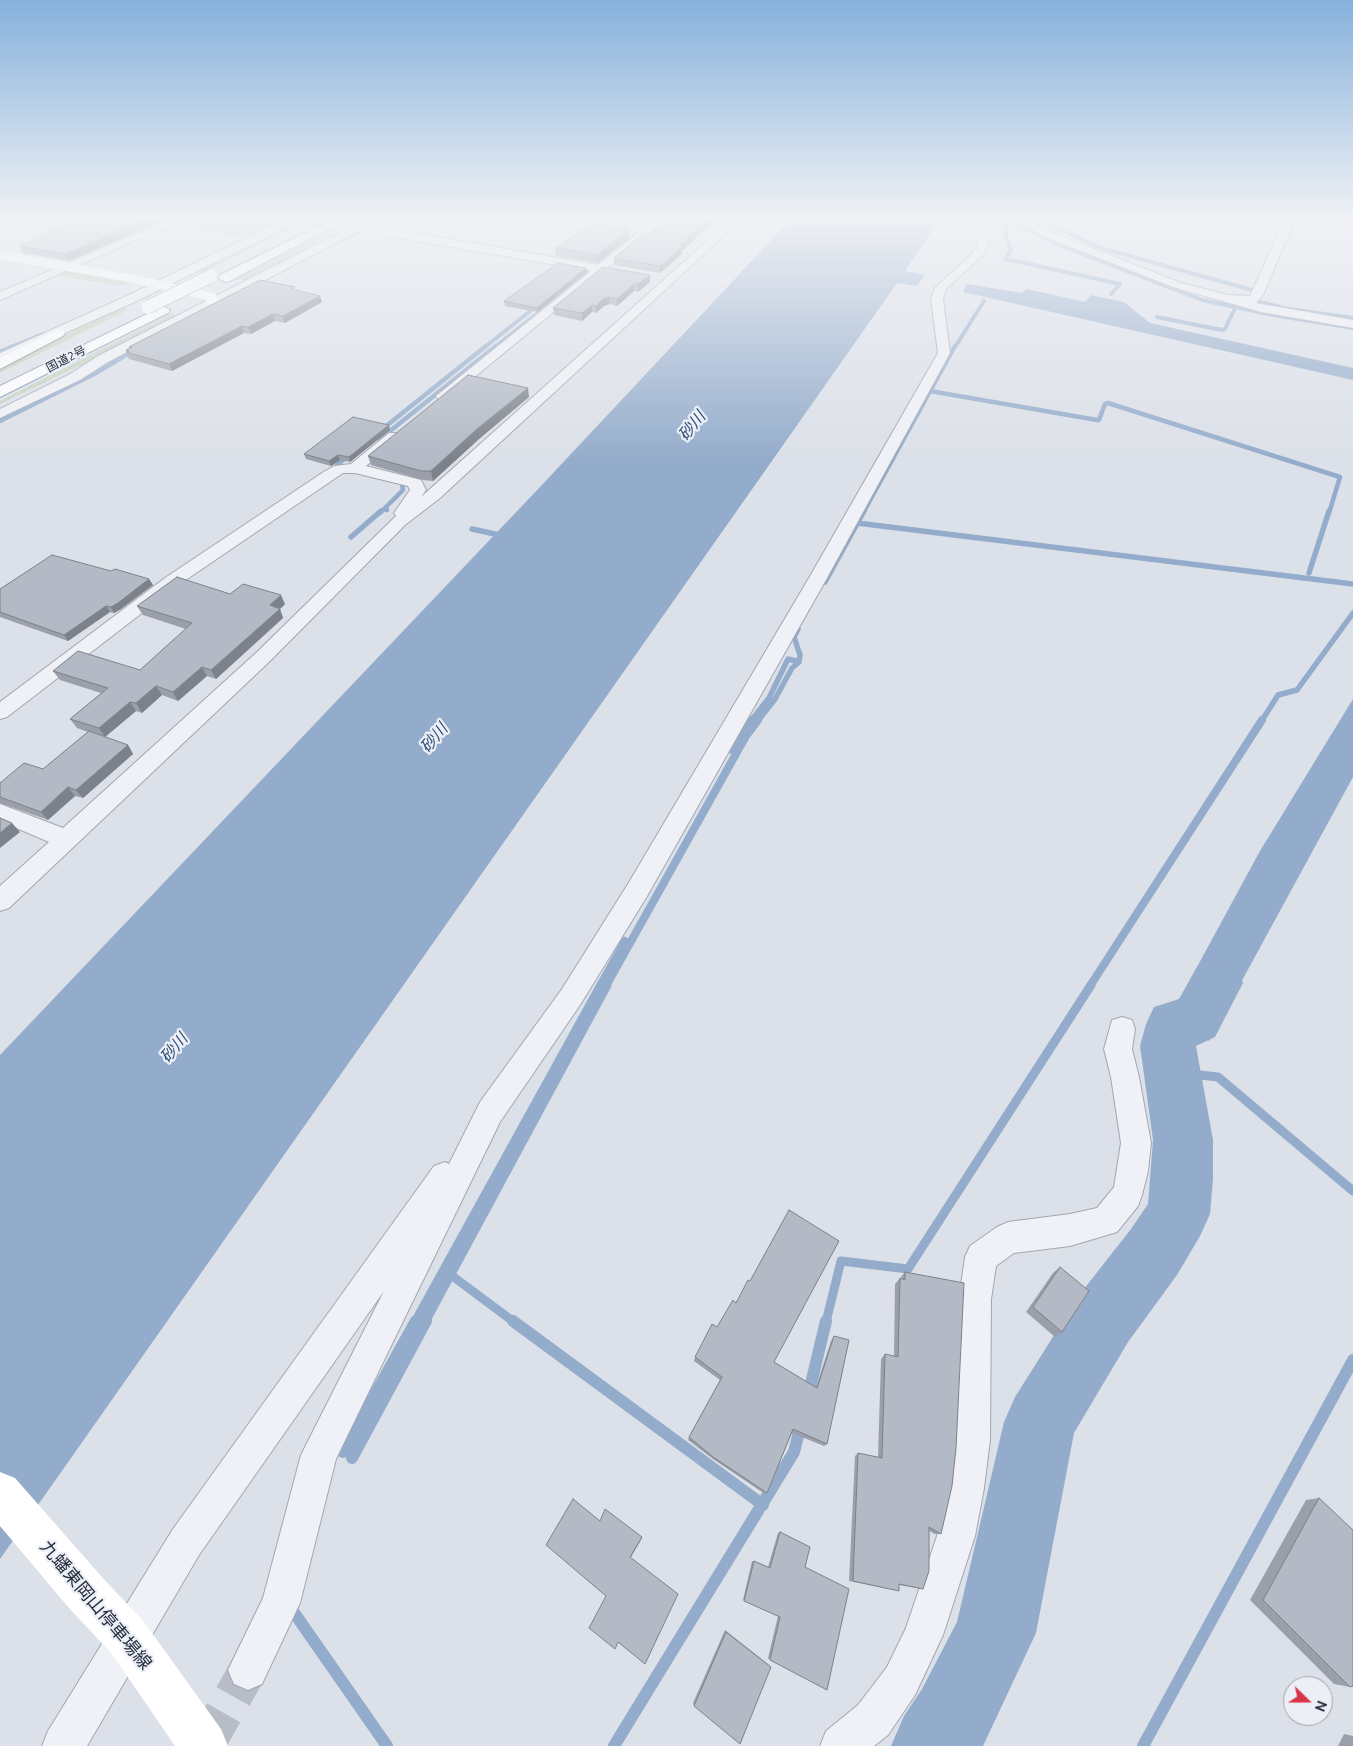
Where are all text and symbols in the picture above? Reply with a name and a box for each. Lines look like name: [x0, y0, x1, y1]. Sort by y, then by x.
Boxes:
street label: 国道2号: [44, 343, 88, 375]
water label: 砂川: [674, 408, 710, 444]
water label: 砂川: [416, 720, 452, 756]
water label: 砂川: [156, 1030, 192, 1066]
street label: 九蟠東岡山停車場線: [36, 1536, 156, 1674]
north arrow: [1283, 1676, 1333, 1726]
text: N: [1312, 1698, 1330, 1714]

